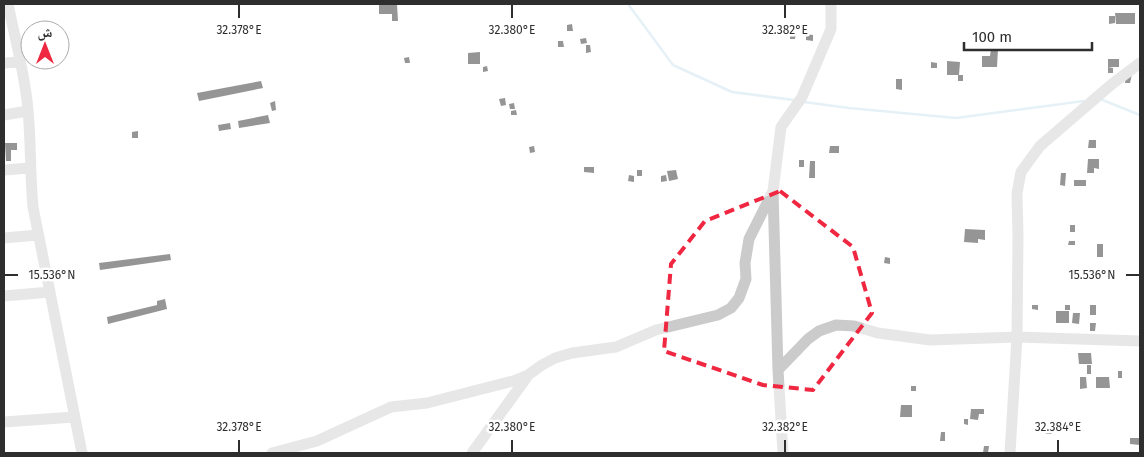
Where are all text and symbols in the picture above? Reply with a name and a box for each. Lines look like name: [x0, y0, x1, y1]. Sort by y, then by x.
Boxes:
north arrow: [20, 20, 70, 70]
scale bar: [964, 20, 1092, 52]
text: 32.378°E: [216, 23, 262, 37]
text: 32.380°E: [489, 23, 535, 37]
text: 32.382°E: [762, 23, 808, 37]
text: ش: [38, 24, 53, 41]
text: 100 m: [972, 28, 1012, 46]
text: 15.536°N: [29, 268, 75, 282]
text: 15.536°N: [1069, 268, 1115, 282]
text: 32.378°E: [216, 420, 262, 434]
text: 32.380°E: [489, 420, 535, 434]
text: 32.382°E: [762, 420, 808, 434]
text: 32.384°E: [1035, 420, 1081, 434]

